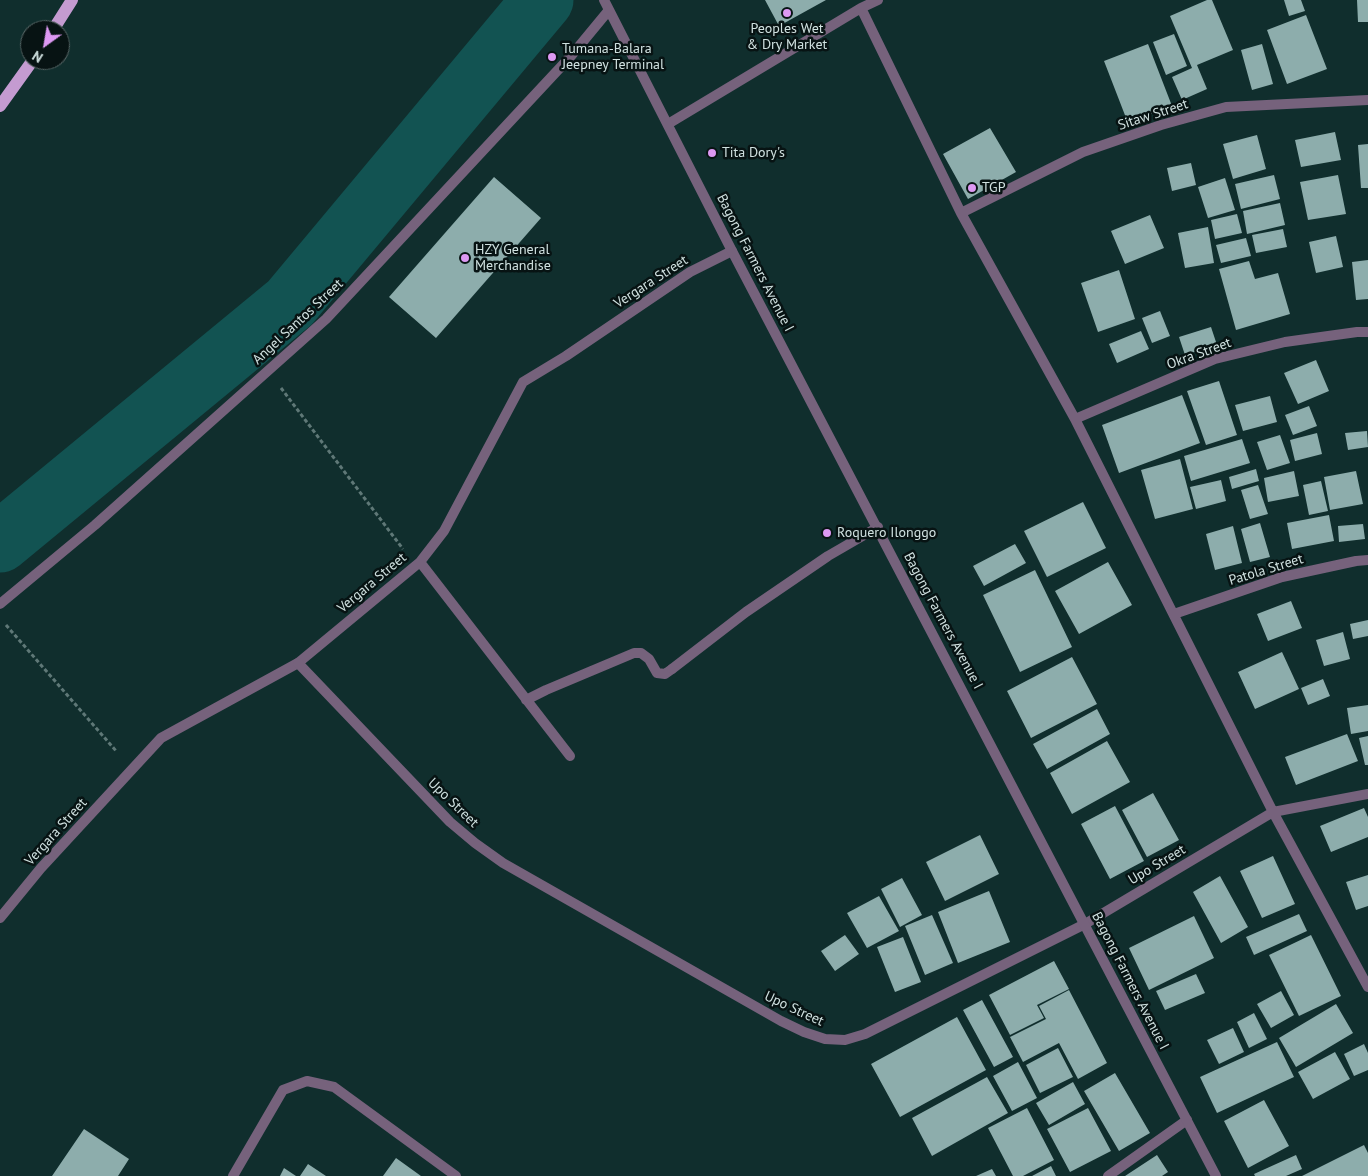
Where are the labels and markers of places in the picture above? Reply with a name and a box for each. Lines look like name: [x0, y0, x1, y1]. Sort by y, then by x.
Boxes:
marker: Peoples Wet & Dry Market: [781, 7, 793, 19]
place label: Peoples Wet & Dry Market: [747, 21, 827, 54]
place label: Tumana-Balara Jeepney Terminal: [562, 41, 664, 74]
marker: Tumana-Balara Jeepney Terminal: [546, 51, 558, 63]
place label: Tita Dory's: [722, 145, 785, 161]
marker: Tita Dory's: [706, 147, 718, 159]
place label: TGP: [982, 180, 1005, 196]
marker: TGP: [966, 182, 978, 194]
place label: HZY General Merchandise: [475, 242, 551, 274]
marker: HZY General Merchandise: [459, 252, 471, 264]
place label: Roquero Ilonggo: [837, 525, 936, 541]
marker: Roquero Ilonggo: [821, 527, 833, 539]

